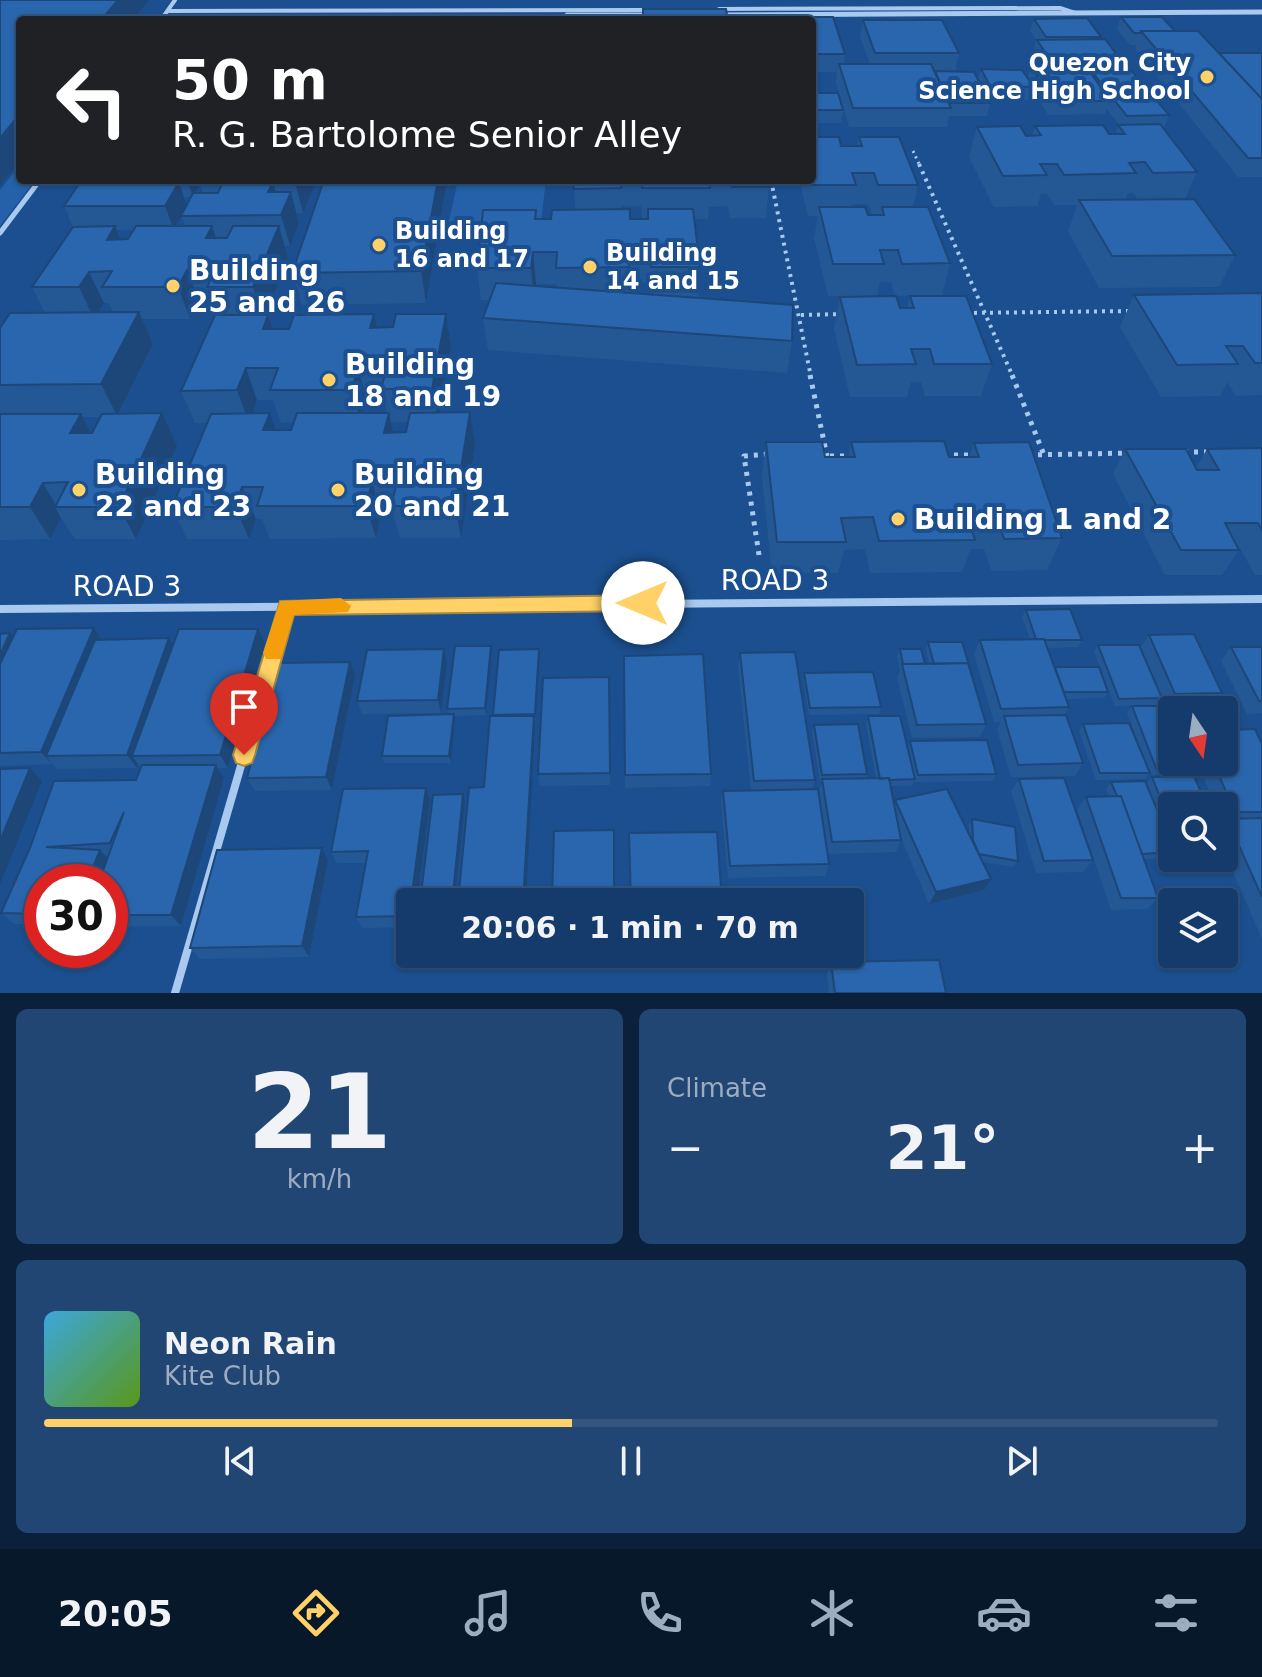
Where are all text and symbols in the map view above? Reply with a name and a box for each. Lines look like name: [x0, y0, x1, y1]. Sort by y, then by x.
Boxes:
text: 50 m: [172, 47, 328, 112]
icon: left: [40, 48, 144, 152]
place label: Quezon City Science High School: [918, 49, 1191, 105]
marker: Quezon City Science High School: [1198, 68, 1216, 86]
text: R. G. Bartolome Senior Alley: [172, 114, 682, 155]
place label: Building 16 and 17: [395, 217, 529, 273]
marker: Building 16 and 17: [370, 236, 388, 254]
place label: Building 14 and 15: [606, 239, 740, 295]
place label: Building 25 and 26: [189, 254, 345, 319]
marker: Building 14 and 15: [581, 258, 599, 276]
marker: Building 25 and 26: [164, 277, 182, 295]
place label: Building 18 and 19: [345, 348, 501, 413]
marker: Building 18 and 19: [320, 371, 338, 389]
place label: Building 22 and 23: [95, 458, 251, 523]
place label: Building 20 and 21: [354, 458, 510, 523]
marker: Building 22 and 23: [70, 481, 88, 499]
marker: Building 20 and 21: [329, 481, 347, 499]
place label: Building 1 and 2: [914, 503, 1171, 536]
marker: Building 1 and 2: [889, 510, 907, 528]
position arrow: [601, 561, 685, 645]
street label: ROAD 3: [721, 564, 829, 597]
street label: ROAD 3: [73, 570, 181, 603]
pin: [210, 673, 278, 755]
icon: arrive: [222, 685, 266, 729]
north arrow: [1158, 696, 1238, 776]
map controls: [1158, 696, 1238, 968]
button: search: [1158, 792, 1238, 872]
speed limit sign: 30: [24, 864, 128, 968]
button: layers: [1158, 888, 1238, 968]
text: 20:06 · 1 min · 70 m: [461, 910, 799, 945]
text: 21: [247, 1051, 392, 1173]
text: Climate: [667, 1073, 767, 1103]
text: 21°: [886, 1113, 999, 1183]
text: −: [667, 1122, 704, 1173]
text: +: [1181, 1122, 1218, 1173]
text: km/h: [287, 1164, 352, 1194]
text: Neon Rain: [164, 1326, 337, 1361]
text: Kite Club: [164, 1361, 281, 1391]
icon: previous: [218, 1439, 262, 1483]
icon: pause: [609, 1439, 653, 1483]
icon: next: [1000, 1439, 1044, 1483]
icon: directions: [288, 1585, 344, 1641]
icon: music: [460, 1585, 516, 1641]
icon: phone: [632, 1585, 688, 1641]
icon: climate: [804, 1585, 860, 1641]
icon: car: [976, 1585, 1032, 1641]
icon: filters: [1148, 1585, 1204, 1641]
text: 20:05: [58, 1593, 173, 1634]

